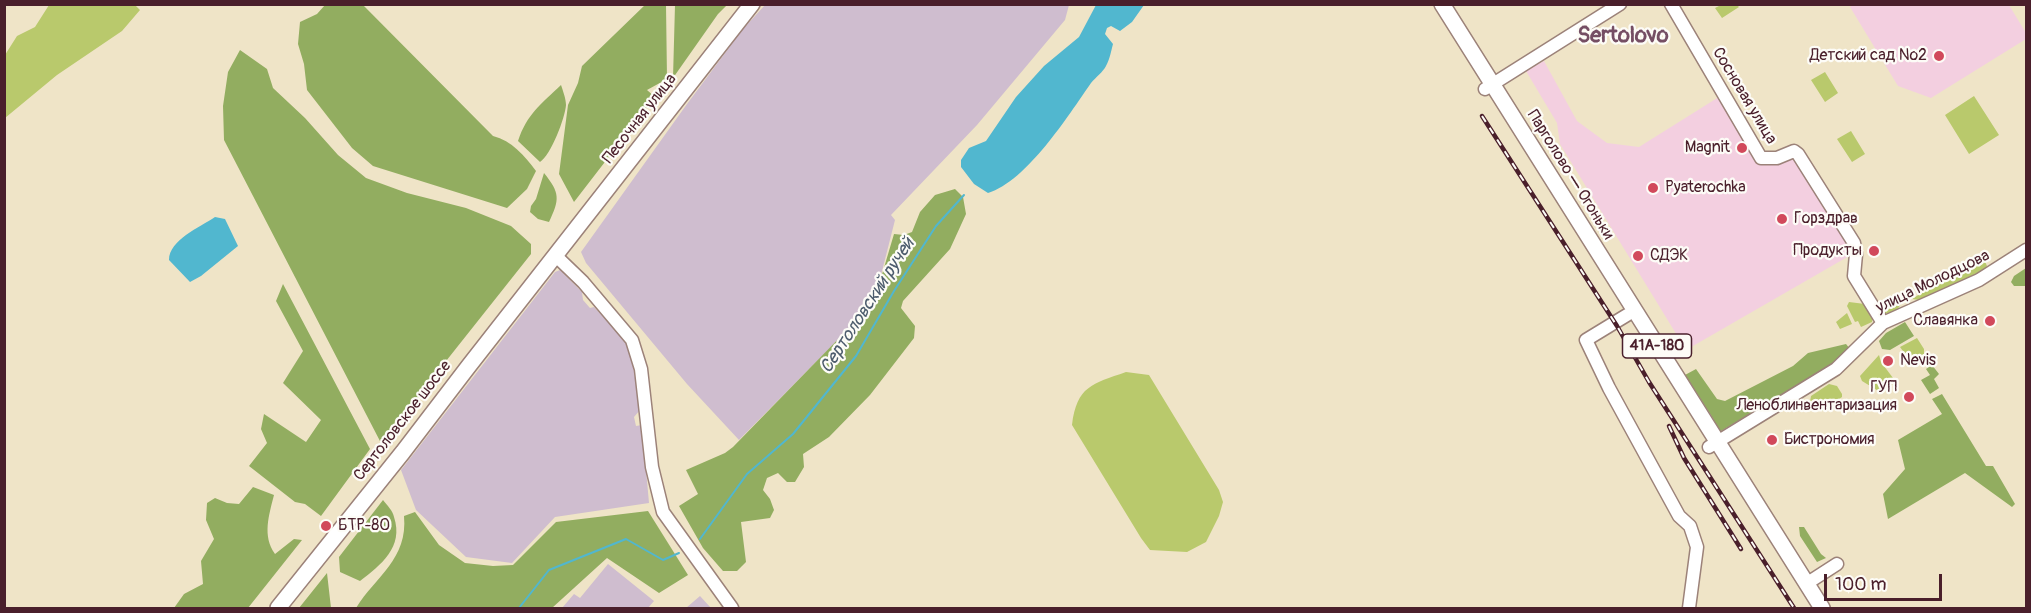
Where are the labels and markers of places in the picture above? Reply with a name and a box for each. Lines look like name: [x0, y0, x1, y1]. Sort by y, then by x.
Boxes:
place label: Детский сад №2: [1810, 46, 1927, 66]
marker: Детский сад №2: [1932, 49, 1946, 63]
place label: Magnit: [1685, 138, 1730, 158]
marker: Magnit: [1735, 141, 1749, 155]
place label: Pyaterochka: [1665, 178, 1746, 198]
marker: Pyaterochka: [1646, 181, 1660, 195]
place label: Горздрав: [1794, 209, 1858, 229]
marker: Горздрав: [1775, 212, 1789, 226]
place label: Продукты: [1793, 241, 1862, 261]
marker: Продукты: [1867, 244, 1881, 258]
place label: СДЭК: [1650, 246, 1688, 266]
marker: СДЭК: [1631, 249, 1645, 263]
place label: Славянка: [1913, 311, 1978, 331]
marker: Славянка: [1983, 314, 1997, 328]
place label: Nevis: [1900, 351, 1936, 371]
marker: Nevis: [1881, 354, 1895, 368]
place label: ГУП Леноблинвентаризация: [1737, 378, 1897, 416]
marker: ГУП Леноблинвентаризация: [1902, 390, 1916, 404]
place label: Бистрономия: [1784, 430, 1874, 450]
marker: Бистрономия: [1765, 433, 1779, 447]
place label: БТР-80: [338, 516, 390, 536]
marker: БТР-80: [319, 519, 333, 533]

